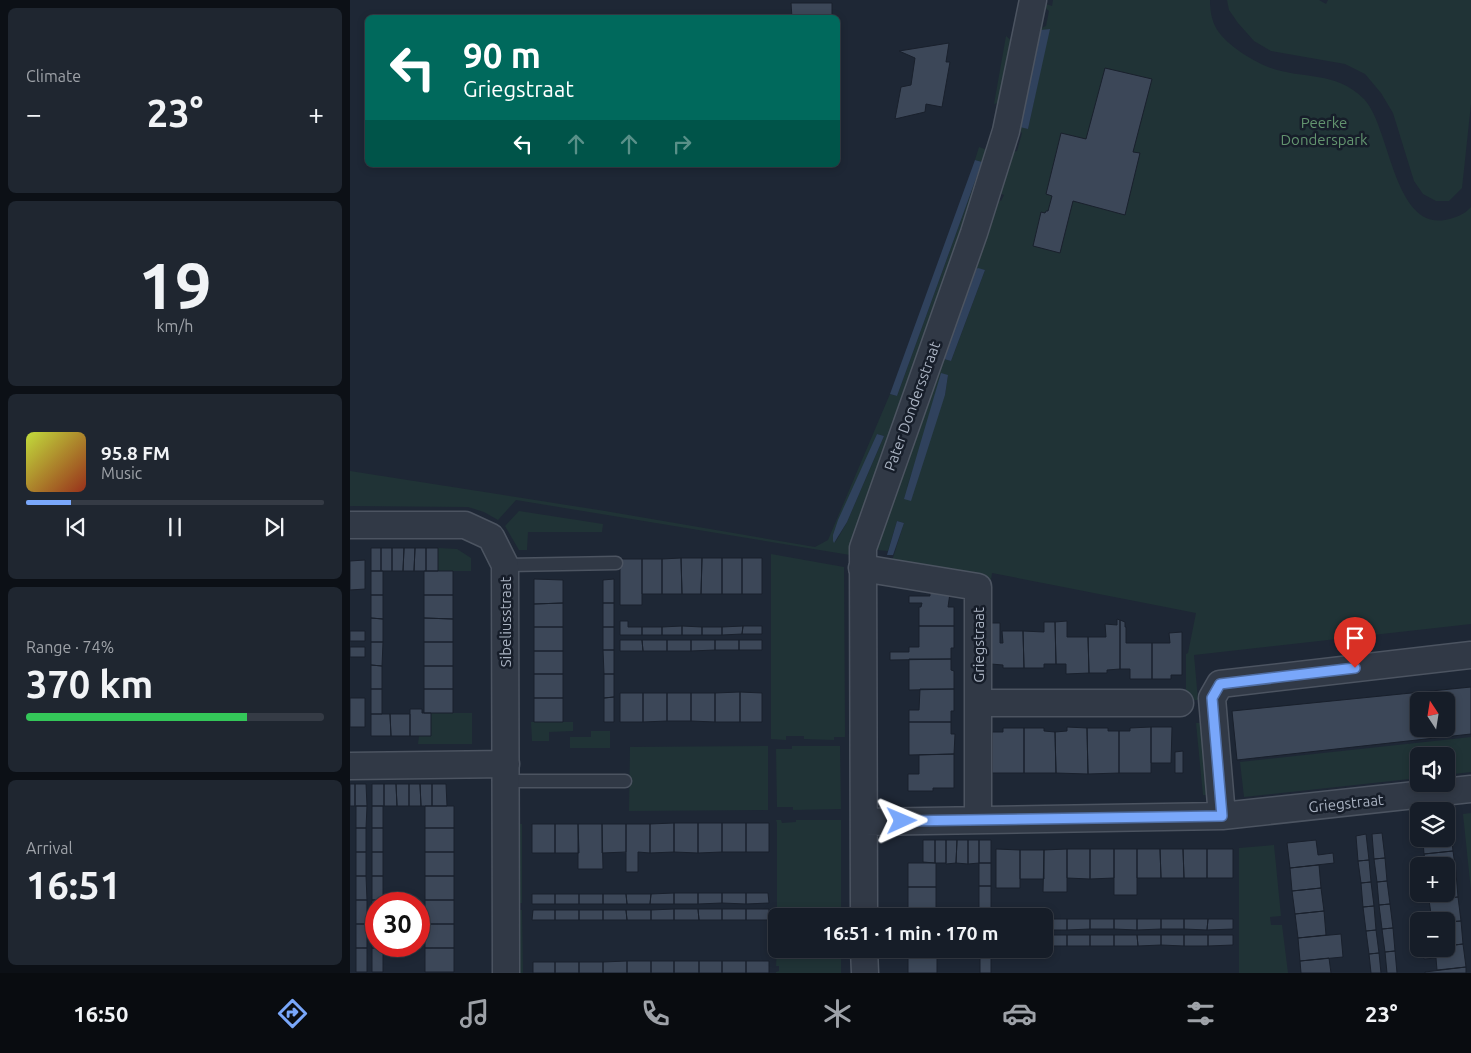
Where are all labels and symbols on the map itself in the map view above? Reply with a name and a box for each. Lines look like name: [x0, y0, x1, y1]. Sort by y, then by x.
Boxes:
park label: Peerke Donderspark: [1281, 114, 1368, 148]
street label: Pater Dondersstraat: [881, 339, 943, 473]
street label: Sibeliusstraat: [497, 577, 514, 667]
street label: Griegstraat: [970, 607, 987, 683]
pin: [1334, 617, 1376, 668]
north arrow: [1410, 692, 1455, 738]
street label: Griegstraat: [1308, 791, 1385, 815]
position arrow: [875, 794, 927, 846]
speed limit sign: 30: [365, 892, 430, 957]

